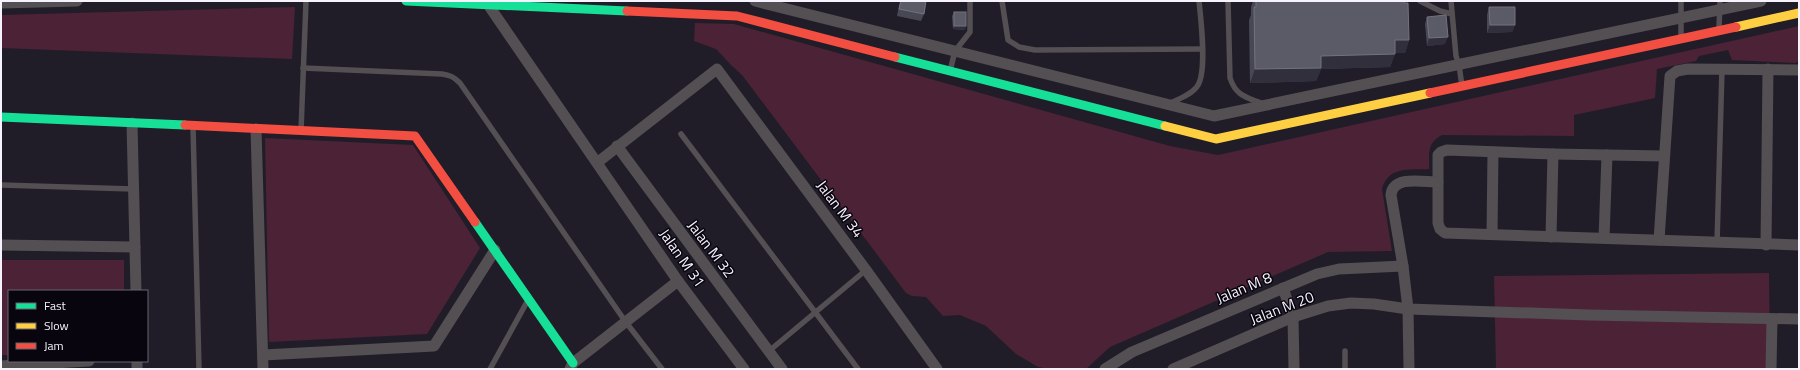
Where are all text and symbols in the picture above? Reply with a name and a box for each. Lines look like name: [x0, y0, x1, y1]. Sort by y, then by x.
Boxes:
street label: Jalan M 34: [811, 175, 870, 242]
street label: Jalan M 32: [682, 215, 741, 282]
street label: Jalan M 31: [654, 224, 711, 292]
street label: Jalan M 8: [1212, 266, 1275, 310]
street label: Jalan M 20: [1246, 285, 1317, 330]
legend: [8, 290, 148, 362]
text: Fast: [44, 296, 67, 315]
text: Slow: [44, 316, 69, 335]
text: Jam: [44, 336, 64, 355]

